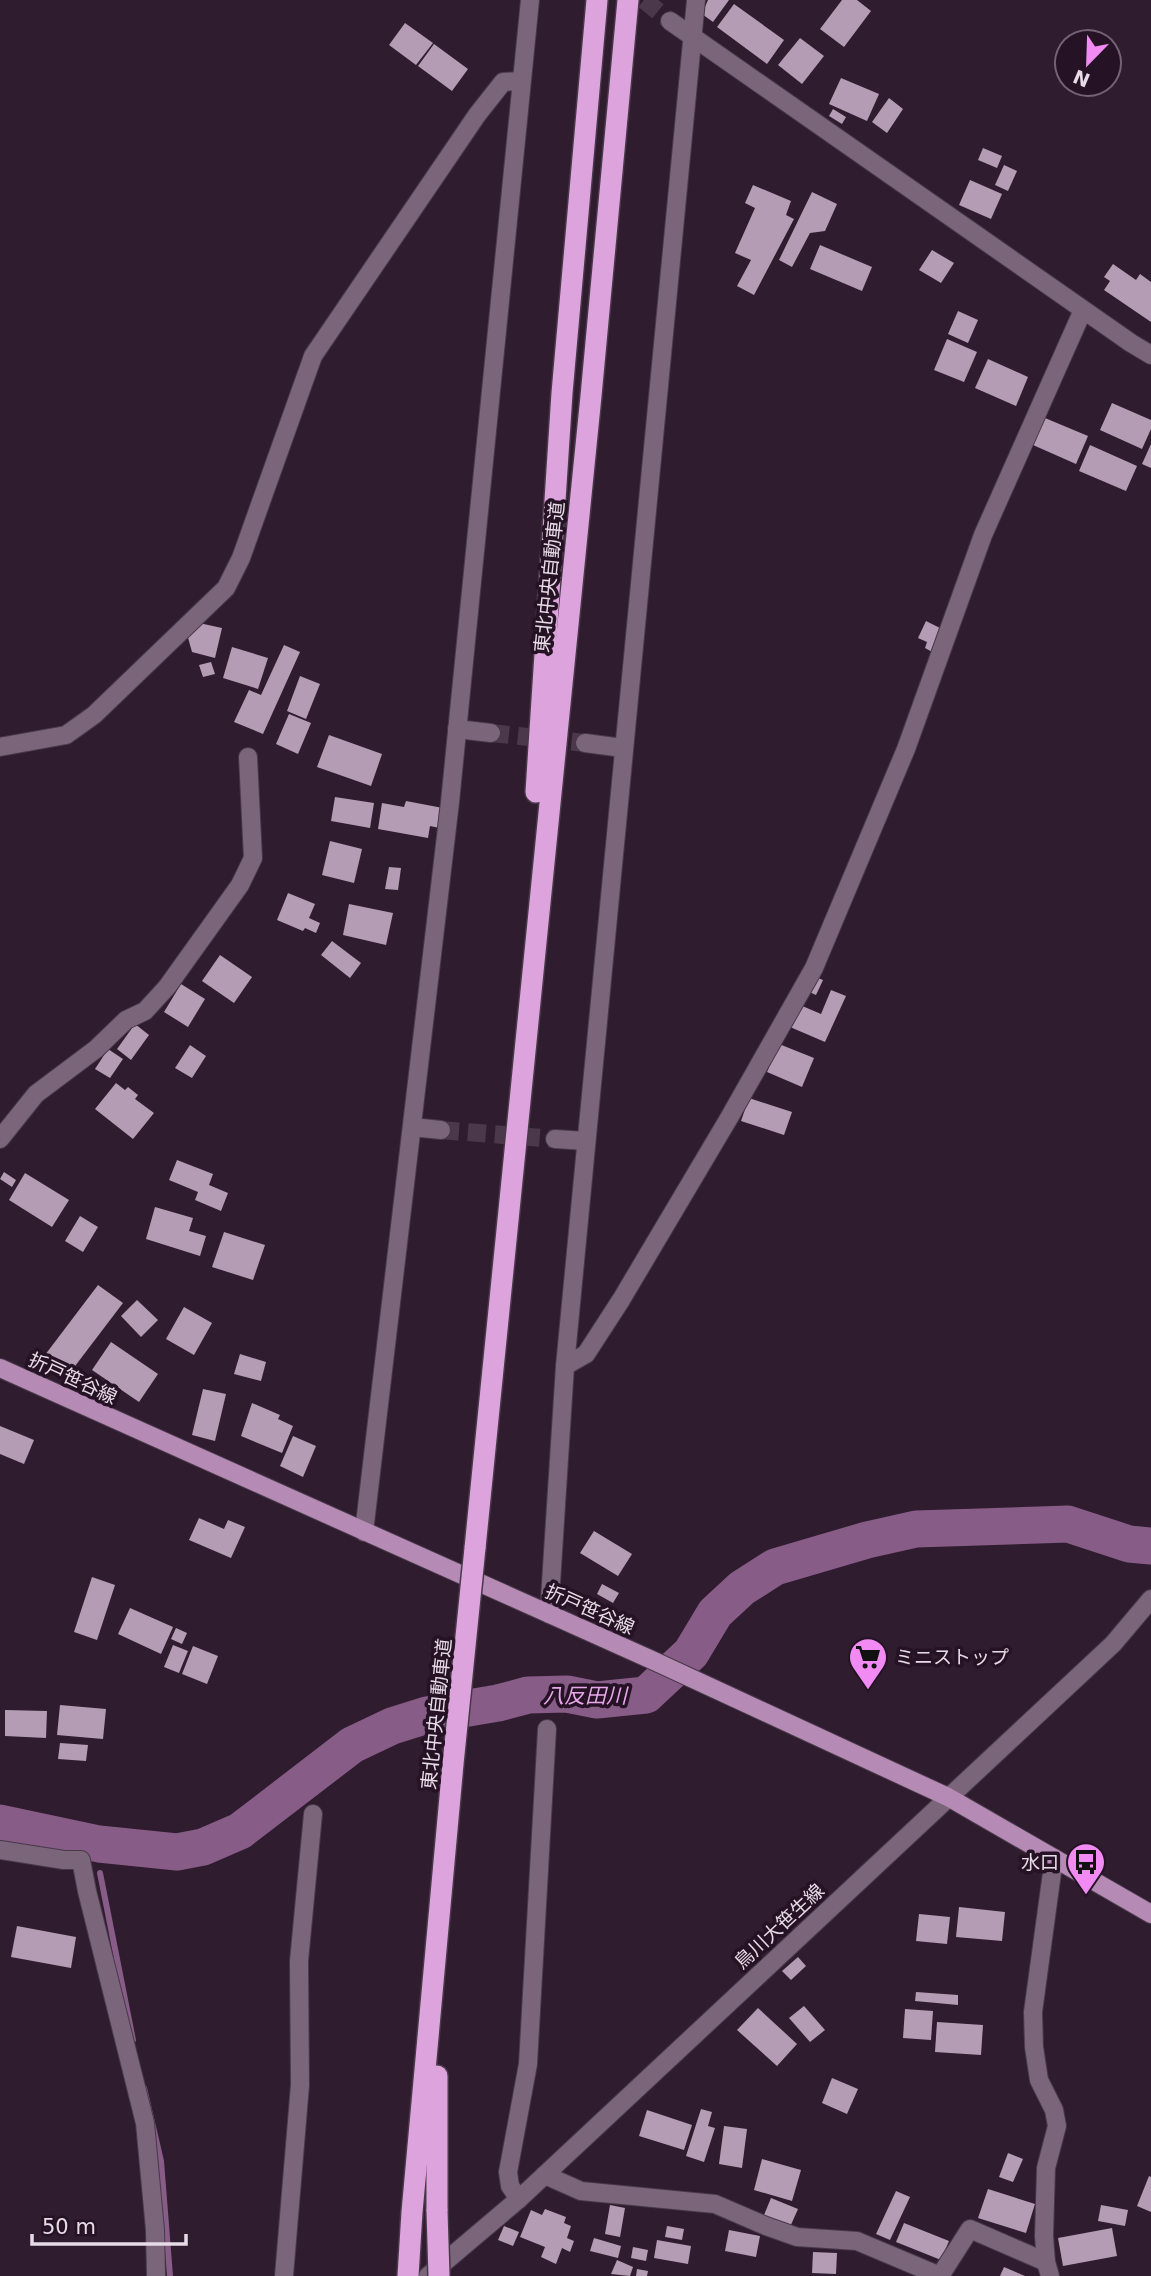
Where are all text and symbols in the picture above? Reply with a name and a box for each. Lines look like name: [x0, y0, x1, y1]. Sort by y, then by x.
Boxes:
north arrow: [1053, 28, 1123, 98]
text: N: [1070, 65, 1093, 92]
street label: 東北中央自動車道: [530, 500, 568, 654]
street label: 折戸笹谷線: [25, 1348, 121, 1408]
street label: 折戸笹谷線: [542, 1580, 638, 1638]
supermarket icon: ミニストップ: [847, 1636, 889, 1691]
street label: 東北中央自動車道: [417, 1637, 455, 1791]
place label: ミニストップ: [895, 1646, 1009, 1668]
water label: 八反田川: [543, 1684, 629, 1708]
bus stop icon: 水口: [1065, 1841, 1107, 1896]
place label: 水口: [1021, 1851, 1059, 1873]
street label: 鳥川大笹生線: [730, 1879, 828, 1973]
scale bar: [32, 2202, 186, 2246]
text: 50 m: [42, 2215, 96, 2239]

